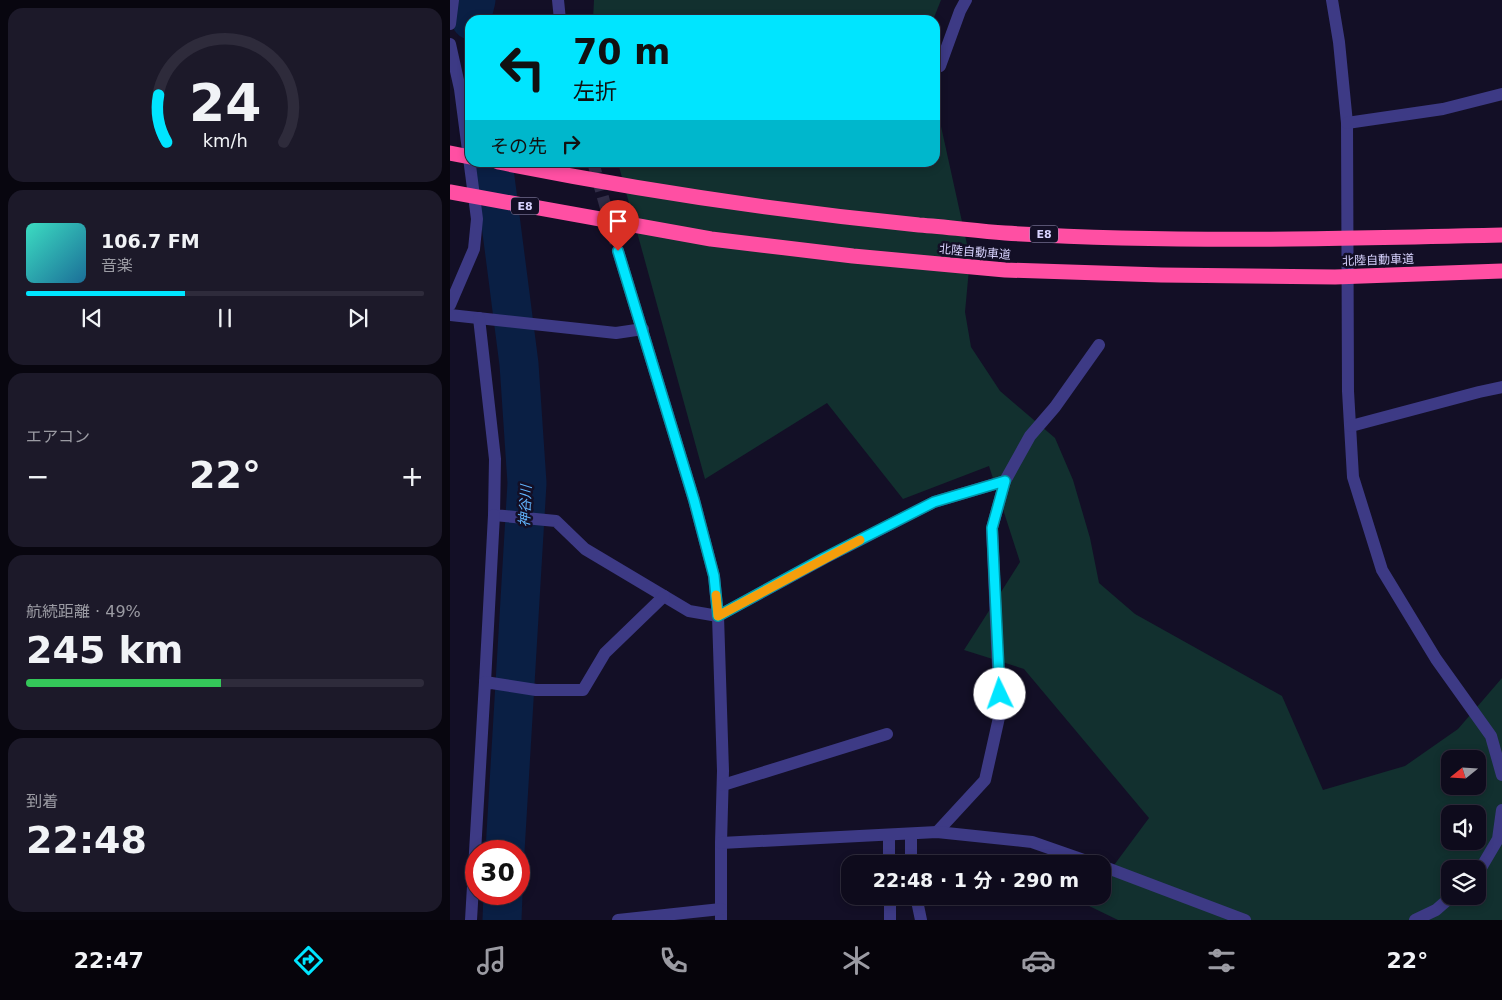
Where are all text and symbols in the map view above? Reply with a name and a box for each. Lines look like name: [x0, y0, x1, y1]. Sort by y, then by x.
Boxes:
text: 70 m: [573, 32, 670, 72]
icon: left: [490, 35, 555, 100]
text: 24: [189, 73, 261, 133]
text: 左折: [573, 79, 617, 104]
text: km/h: [202, 130, 248, 151]
icon: right: [557, 130, 585, 158]
text: その先: [490, 135, 547, 157]
road number: E8: [511, 198, 539, 215]
pin: [597, 200, 639, 251]
icon: arrive: [604, 207, 632, 235]
road number: E8: [1030, 225, 1058, 242]
text: 106.7 FM: [101, 230, 200, 252]
street label: 北陸自動車道: [939, 242, 1011, 262]
street label: 北陸自動車道: [1342, 252, 1414, 268]
text: 音楽: [101, 256, 133, 275]
icon: previous: [78, 304, 106, 332]
icon: pause: [211, 304, 239, 332]
icon: next: [344, 304, 372, 332]
text: エアコン: [26, 427, 90, 446]
text: 22°: [189, 453, 261, 497]
text: −: [26, 460, 49, 493]
text: +: [401, 460, 424, 493]
water label: 神谷川: [516, 483, 534, 527]
text: 航続距離 · 49%: [26, 602, 141, 621]
text: 245 km: [26, 628, 183, 672]
position arrow: [973, 667, 1025, 719]
north arrow: [1441, 750, 1486, 795]
map controls: [1441, 750, 1486, 905]
text: 到着: [26, 792, 58, 811]
button: sound: [1441, 805, 1486, 850]
text: 22:48: [26, 818, 147, 862]
speed limit sign: 30: [465, 840, 530, 905]
button: layers: [1441, 860, 1486, 905]
text: 22:48 · 1 分 · 290 m: [873, 869, 1079, 891]
icon: directions: [291, 943, 326, 978]
icon: music: [474, 943, 509, 978]
icon: phone: [656, 943, 691, 978]
icon: climate: [839, 943, 874, 978]
icon: car: [1021, 943, 1056, 978]
icon: filters: [1204, 943, 1239, 978]
text: 22:47: [74, 948, 144, 973]
text: 22°: [1387, 948, 1428, 973]

